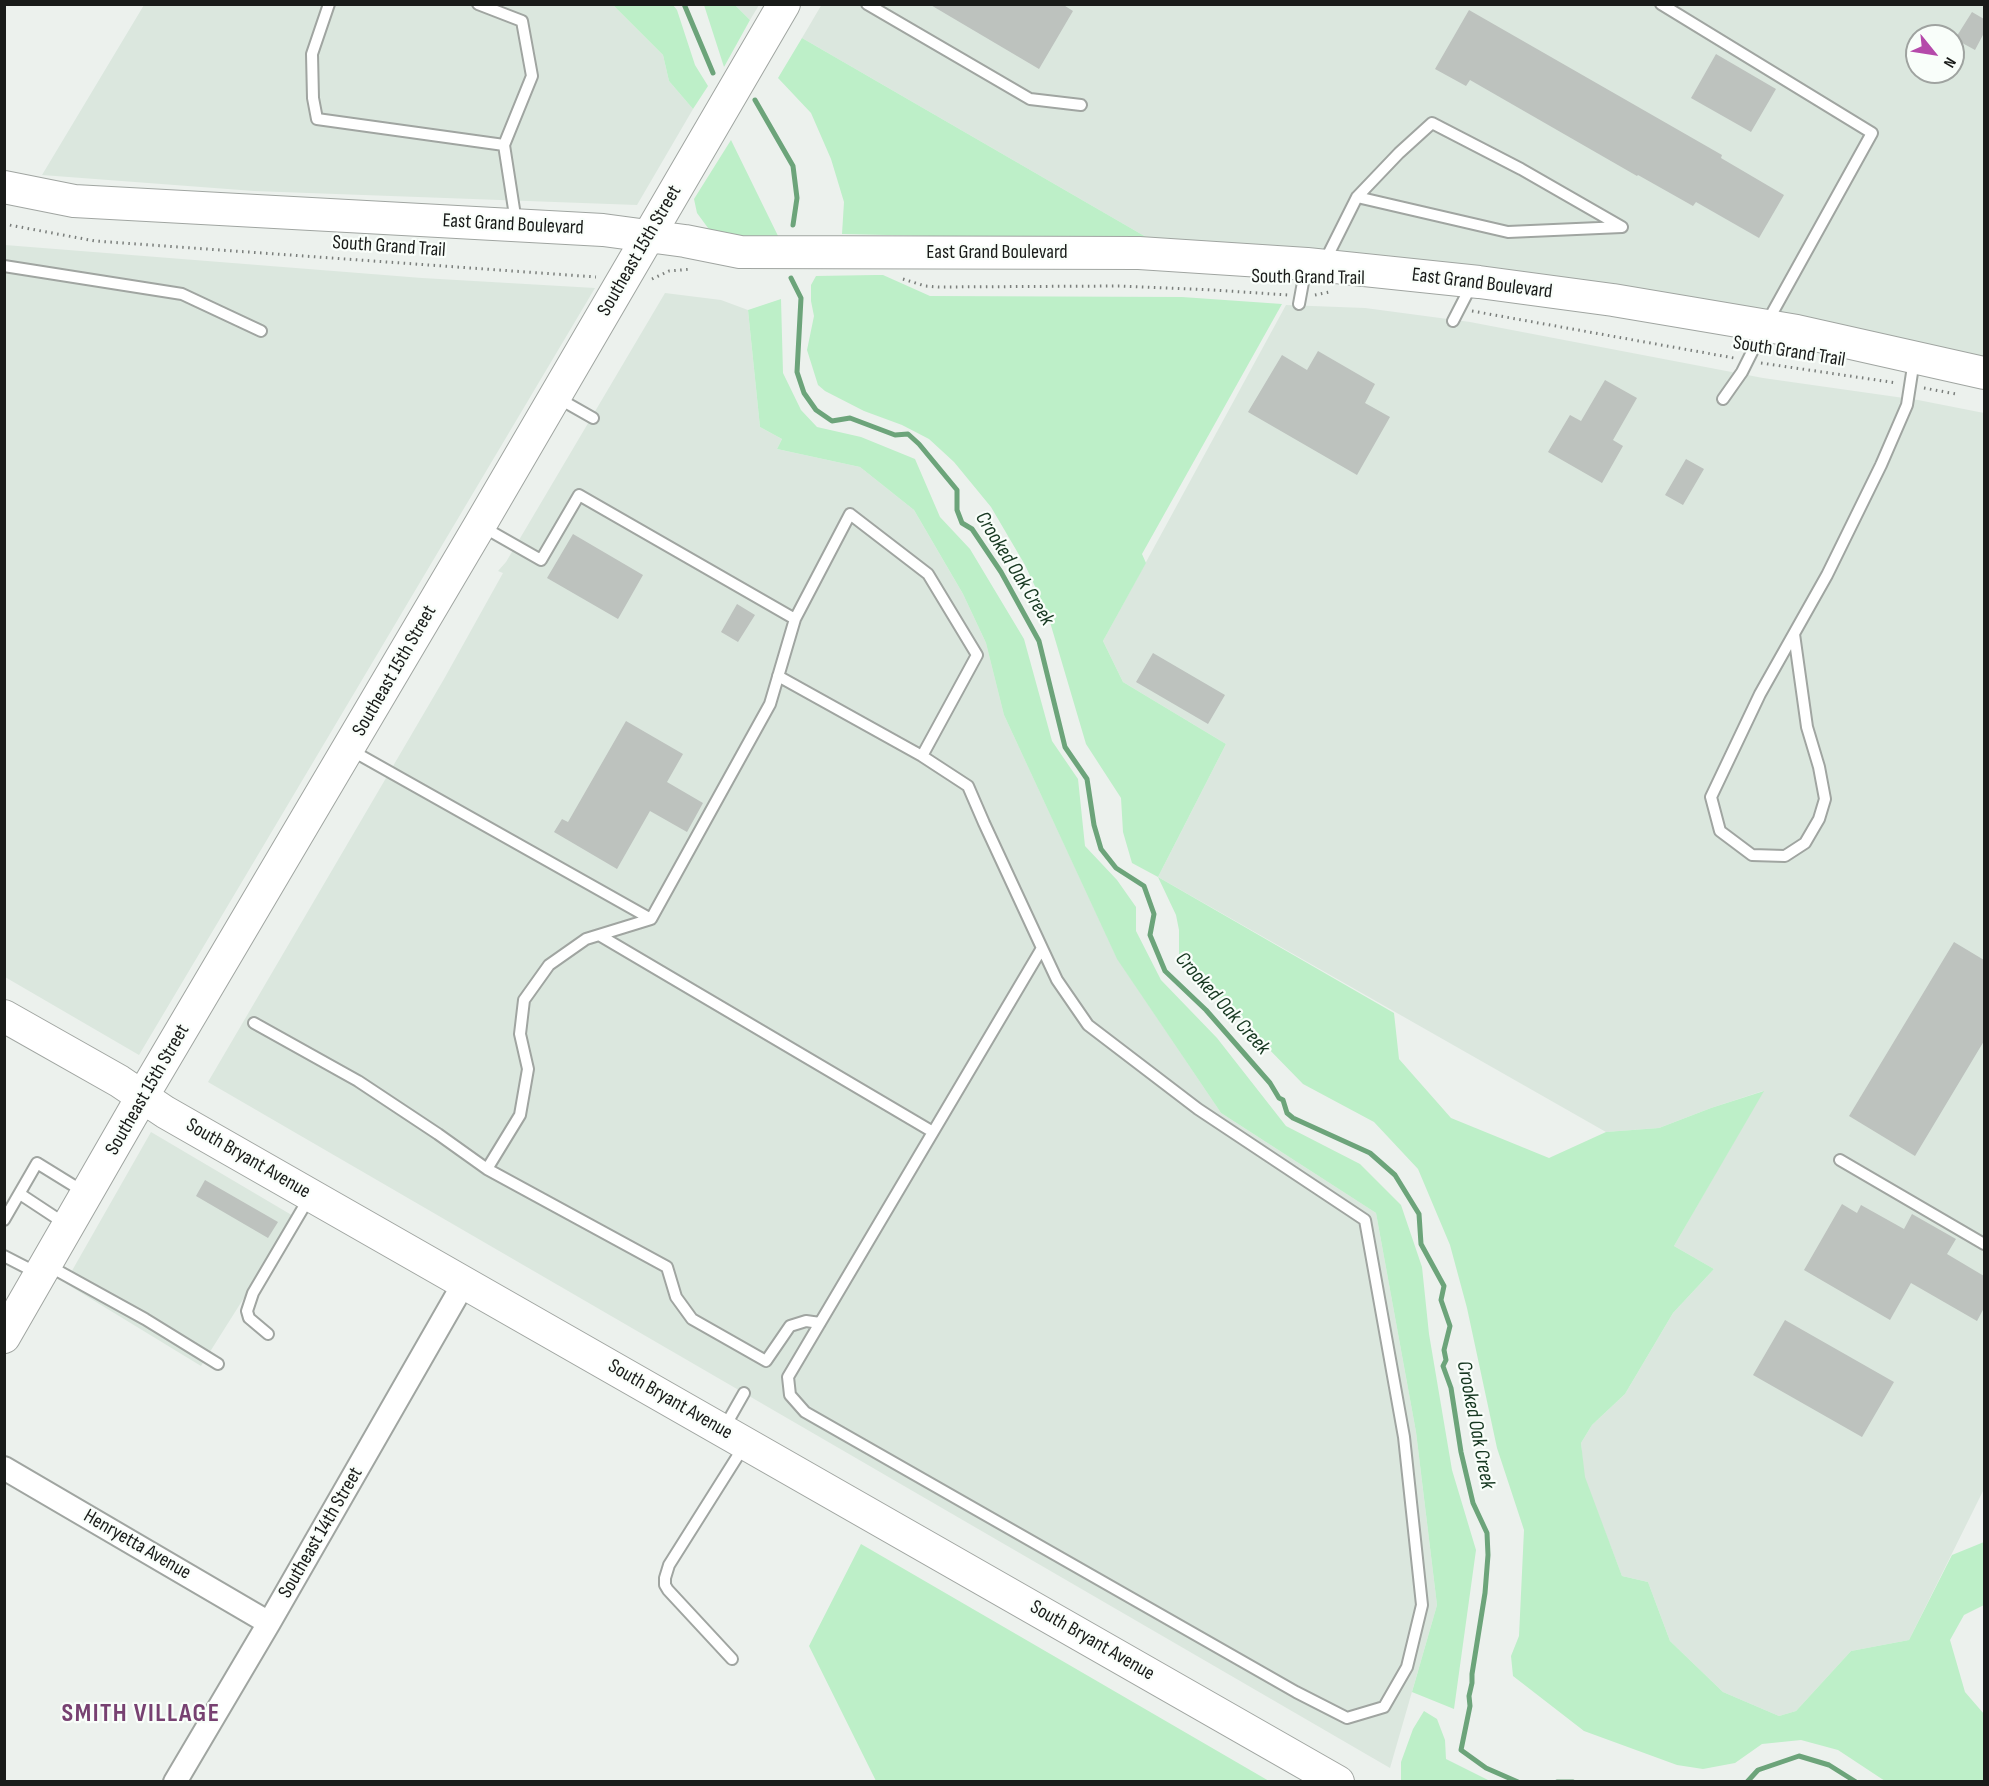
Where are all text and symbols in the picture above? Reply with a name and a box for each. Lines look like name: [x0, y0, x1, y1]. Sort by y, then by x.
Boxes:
north arrow: [1905, 24, 1965, 84]
text: N: [1939, 54, 1960, 71]
street label: Southeast 15th Street: [593, 181, 687, 321]
street label: East Grand Boulevard: [442, 209, 584, 241]
street label: South Grand Trail: [332, 231, 446, 263]
street label: East Grand Boulevard: [926, 241, 1068, 265]
street label: East Grand Boulevard: [1410, 263, 1554, 305]
street label: South Grand Trail: [1251, 265, 1365, 291]
street label: South Grand Trail: [1731, 331, 1847, 373]
water label: Crooked Oak Creek: [969, 507, 1059, 631]
street label: Southeast 15th Street: [348, 601, 442, 741]
water label: Crooked Oak Creek: [1169, 947, 1275, 1061]
street label: Southeast 15th Street: [101, 1020, 195, 1160]
street label: South Bryant Avenue: [181, 1114, 315, 1204]
street label: South Bryant Avenue: [603, 1355, 737, 1445]
water label: Crooked Oak Creek: [1450, 1359, 1500, 1491]
street label: Southeast 14th Street: [274, 1463, 368, 1603]
street label: Henryetta Avenue: [79, 1505, 195, 1585]
street label: South Bryant Avenue: [1025, 1596, 1159, 1686]
district label: SMITH VILLAGE: [62, 1698, 220, 1730]

